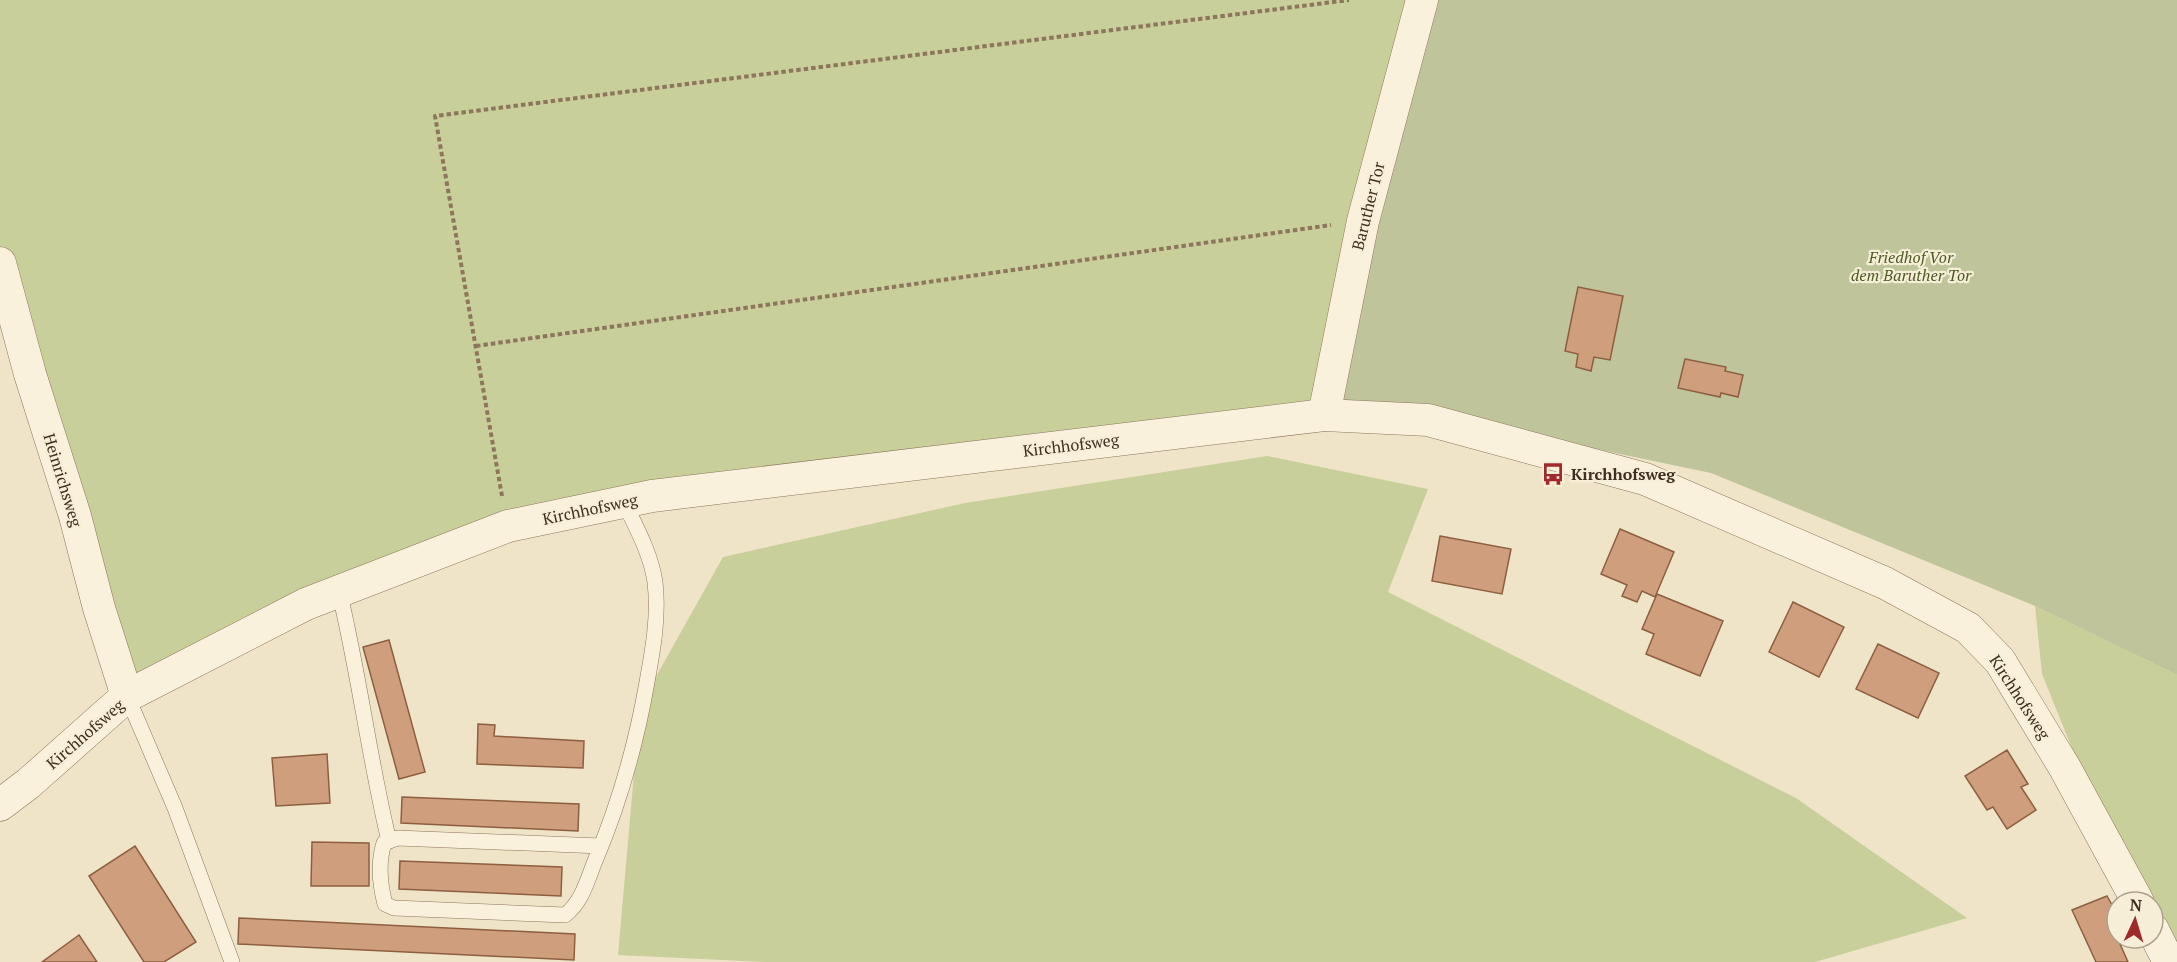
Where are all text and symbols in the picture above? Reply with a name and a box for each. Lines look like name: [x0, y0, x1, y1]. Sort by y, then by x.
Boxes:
street label: Baruther Tor: [1346, 159, 1390, 253]
park label: Friedhof Vor dem Baruther Tor: [1851, 246, 1972, 286]
street label: Kirchhofsweg: [1022, 428, 1121, 462]
street label: Heinrichsweg: [38, 431, 88, 530]
bus stop icon: Kirchhofsweg: [1540, 461, 1566, 487]
place label: Kirchhofsweg: [1571, 463, 1676, 485]
street label: Kirchhofsweg: [540, 488, 640, 530]
street label: Kirchhofsweg: [1984, 650, 2056, 744]
street label: Kirchhofsweg: [41, 694, 129, 774]
north arrow: [2105, 890, 2165, 950]
text: N: [2129, 894, 2143, 916]

